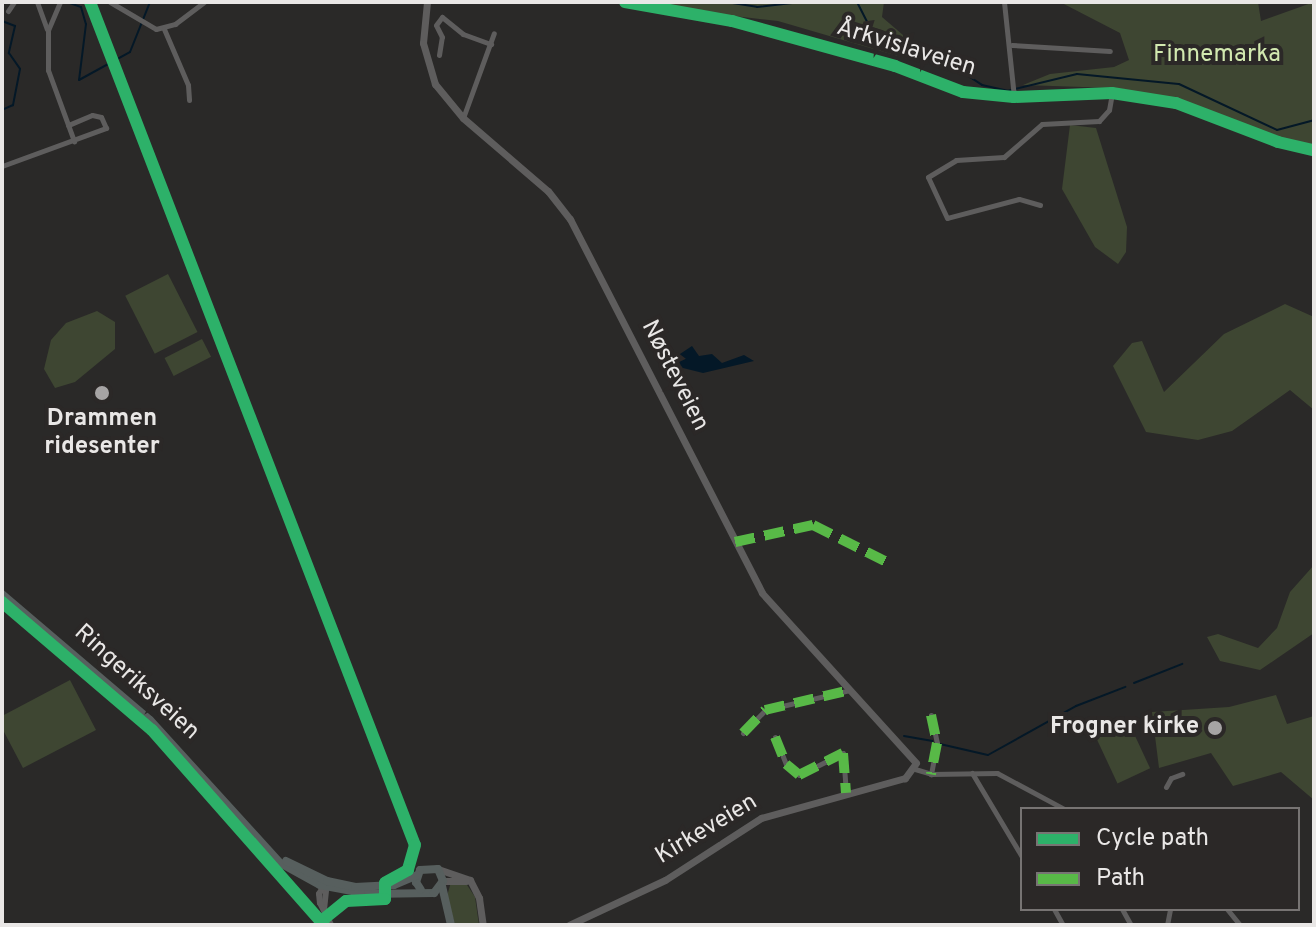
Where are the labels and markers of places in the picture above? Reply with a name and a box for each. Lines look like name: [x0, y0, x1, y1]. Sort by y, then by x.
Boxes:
marker: Drammen ridesenter: [93, 384, 111, 402]
place label: Drammen ridesenter: [44, 406, 160, 462]
place label: Frogner kirke: [1050, 714, 1199, 742]
marker: Frogner kirke: [1206, 719, 1224, 737]

